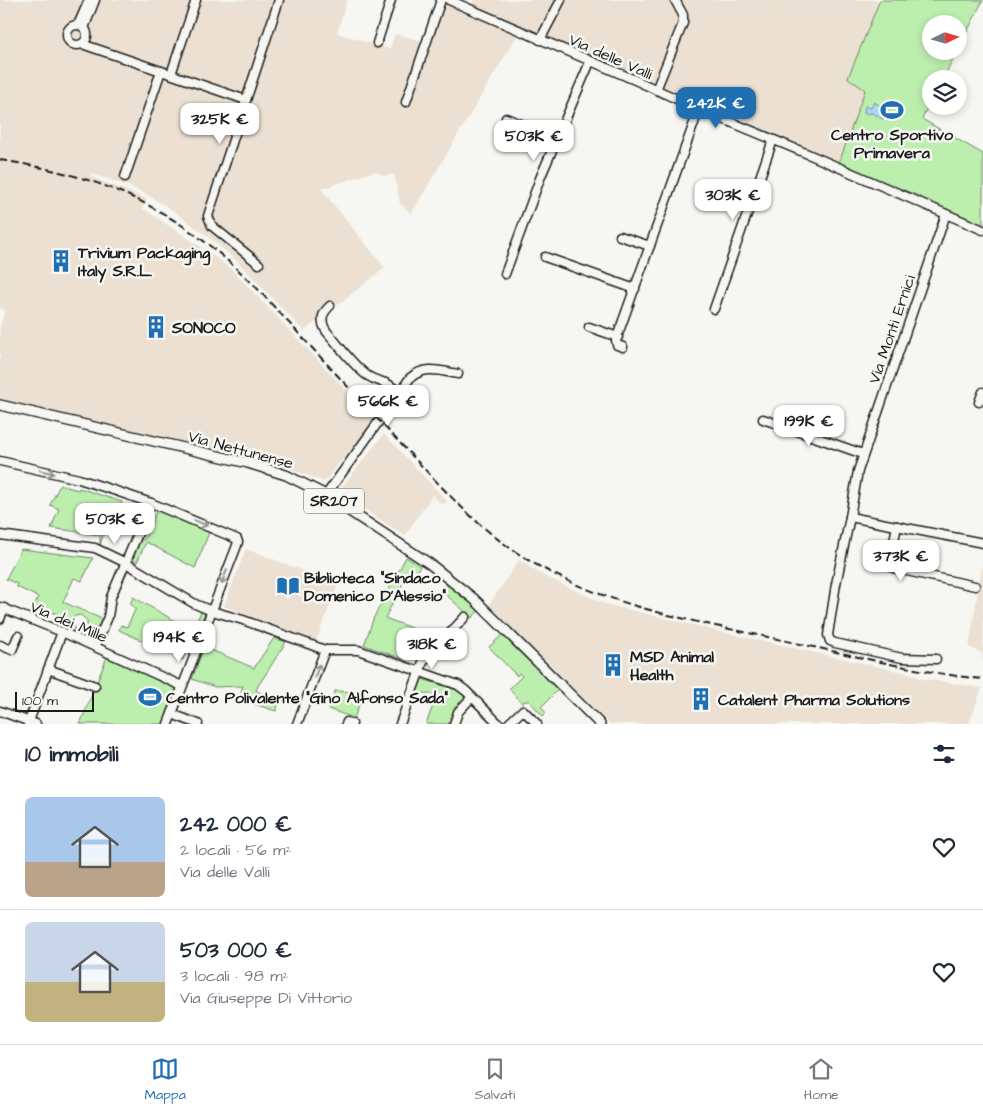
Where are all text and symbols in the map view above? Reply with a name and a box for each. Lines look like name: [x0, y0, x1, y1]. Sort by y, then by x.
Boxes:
north arrow: [922, 15, 968, 60]
map controls: [922, 15, 967, 115]
street label: Via delle Valli: [565, 29, 657, 85]
button: layers: [922, 70, 967, 115]
pin: 242K €: [675, 86, 757, 129]
text: 242K €: [687, 92, 745, 114]
sports icon: Centro Sportivo Primavera: [879, 97, 905, 123]
pin: 325K €: [179, 102, 261, 145]
text: 325K €: [191, 108, 249, 130]
pin: 503K €: [493, 120, 575, 162]
place label: Centro Sportivo Primavera: [831, 124, 954, 164]
text: 503K €: [505, 125, 563, 147]
pin: 303K €: [692, 178, 774, 221]
text: 303K €: [705, 184, 761, 206]
place label: Trivium Packaging Italy S.R.L.: [77, 242, 211, 283]
building icon: Trivium Packaging Italy S.R.L.: [48, 248, 74, 274]
street label: Via Monti Ernici: [863, 271, 921, 387]
building icon: SONOCO: [143, 314, 169, 340]
place label: SONOCO: [171, 317, 236, 339]
pin: 566K €: [347, 384, 429, 427]
text: 566K €: [358, 390, 418, 412]
pin: 199K €: [768, 404, 850, 447]
text: 199K €: [784, 410, 834, 432]
street label: Via Nettunense: [186, 425, 296, 475]
one-way arrow: [39, 468, 55, 477]
road number: SR207: [304, 488, 364, 514]
pin: 503K €: [74, 502, 156, 545]
text: 503K €: [86, 508, 144, 530]
one-way arrow: [193, 519, 208, 529]
pin: 373K €: [860, 540, 942, 582]
text: 373K €: [874, 545, 928, 567]
place label: Biblioteca "Sindaco Domenico D'Alessio": [304, 567, 446, 607]
one-way arrow: [219, 569, 229, 584]
library icon: Biblioteca "Sindaco Domenico D'Alessio": [275, 573, 301, 599]
street label: Via dei Mille: [27, 596, 111, 648]
pin: 194K €: [138, 620, 220, 663]
text: 194K €: [154, 626, 204, 648]
pin: 318K €: [391, 628, 473, 670]
text: 318K €: [407, 633, 457, 655]
place label: MSD Animal Health: [630, 646, 715, 686]
building icon: MSD Animal Health: [600, 652, 626, 678]
one-way arrow: [314, 663, 323, 678]
sports icon: Centro Polivalente "Gino Alfonso Sada": [137, 684, 163, 710]
building icon: Catalent Pharma Solutions: [688, 686, 714, 712]
place label: Centro Polivalente "Gino Alfonso Sada": [166, 687, 448, 709]
scale bar: [15, 689, 94, 712]
place label: Catalent Pharma Solutions: [718, 689, 910, 711]
text: 100 m: [22, 691, 58, 711]
text: 10 immobili: [25, 740, 118, 769]
icon: filters: [930, 740, 958, 768]
text: 242 000 €: [180, 810, 292, 839]
icon: home: [65, 817, 125, 877]
icon: heart: [930, 833, 958, 861]
text: 2 locali · 56 m²: [180, 839, 292, 861]
text: Via delle Valli: [180, 861, 270, 883]
text: 503 000 €: [180, 936, 292, 965]
icon: home: [65, 942, 125, 1002]
icon: heart: [930, 958, 958, 986]
text: 3 locali · 98 m²: [180, 965, 289, 987]
text: Via Giuseppe Di Vittorio: [180, 987, 352, 1009]
tab: Mappa: [144, 1055, 186, 1105]
tab: Salvati: [475, 1055, 515, 1105]
tab: Home: [804, 1055, 839, 1105]

